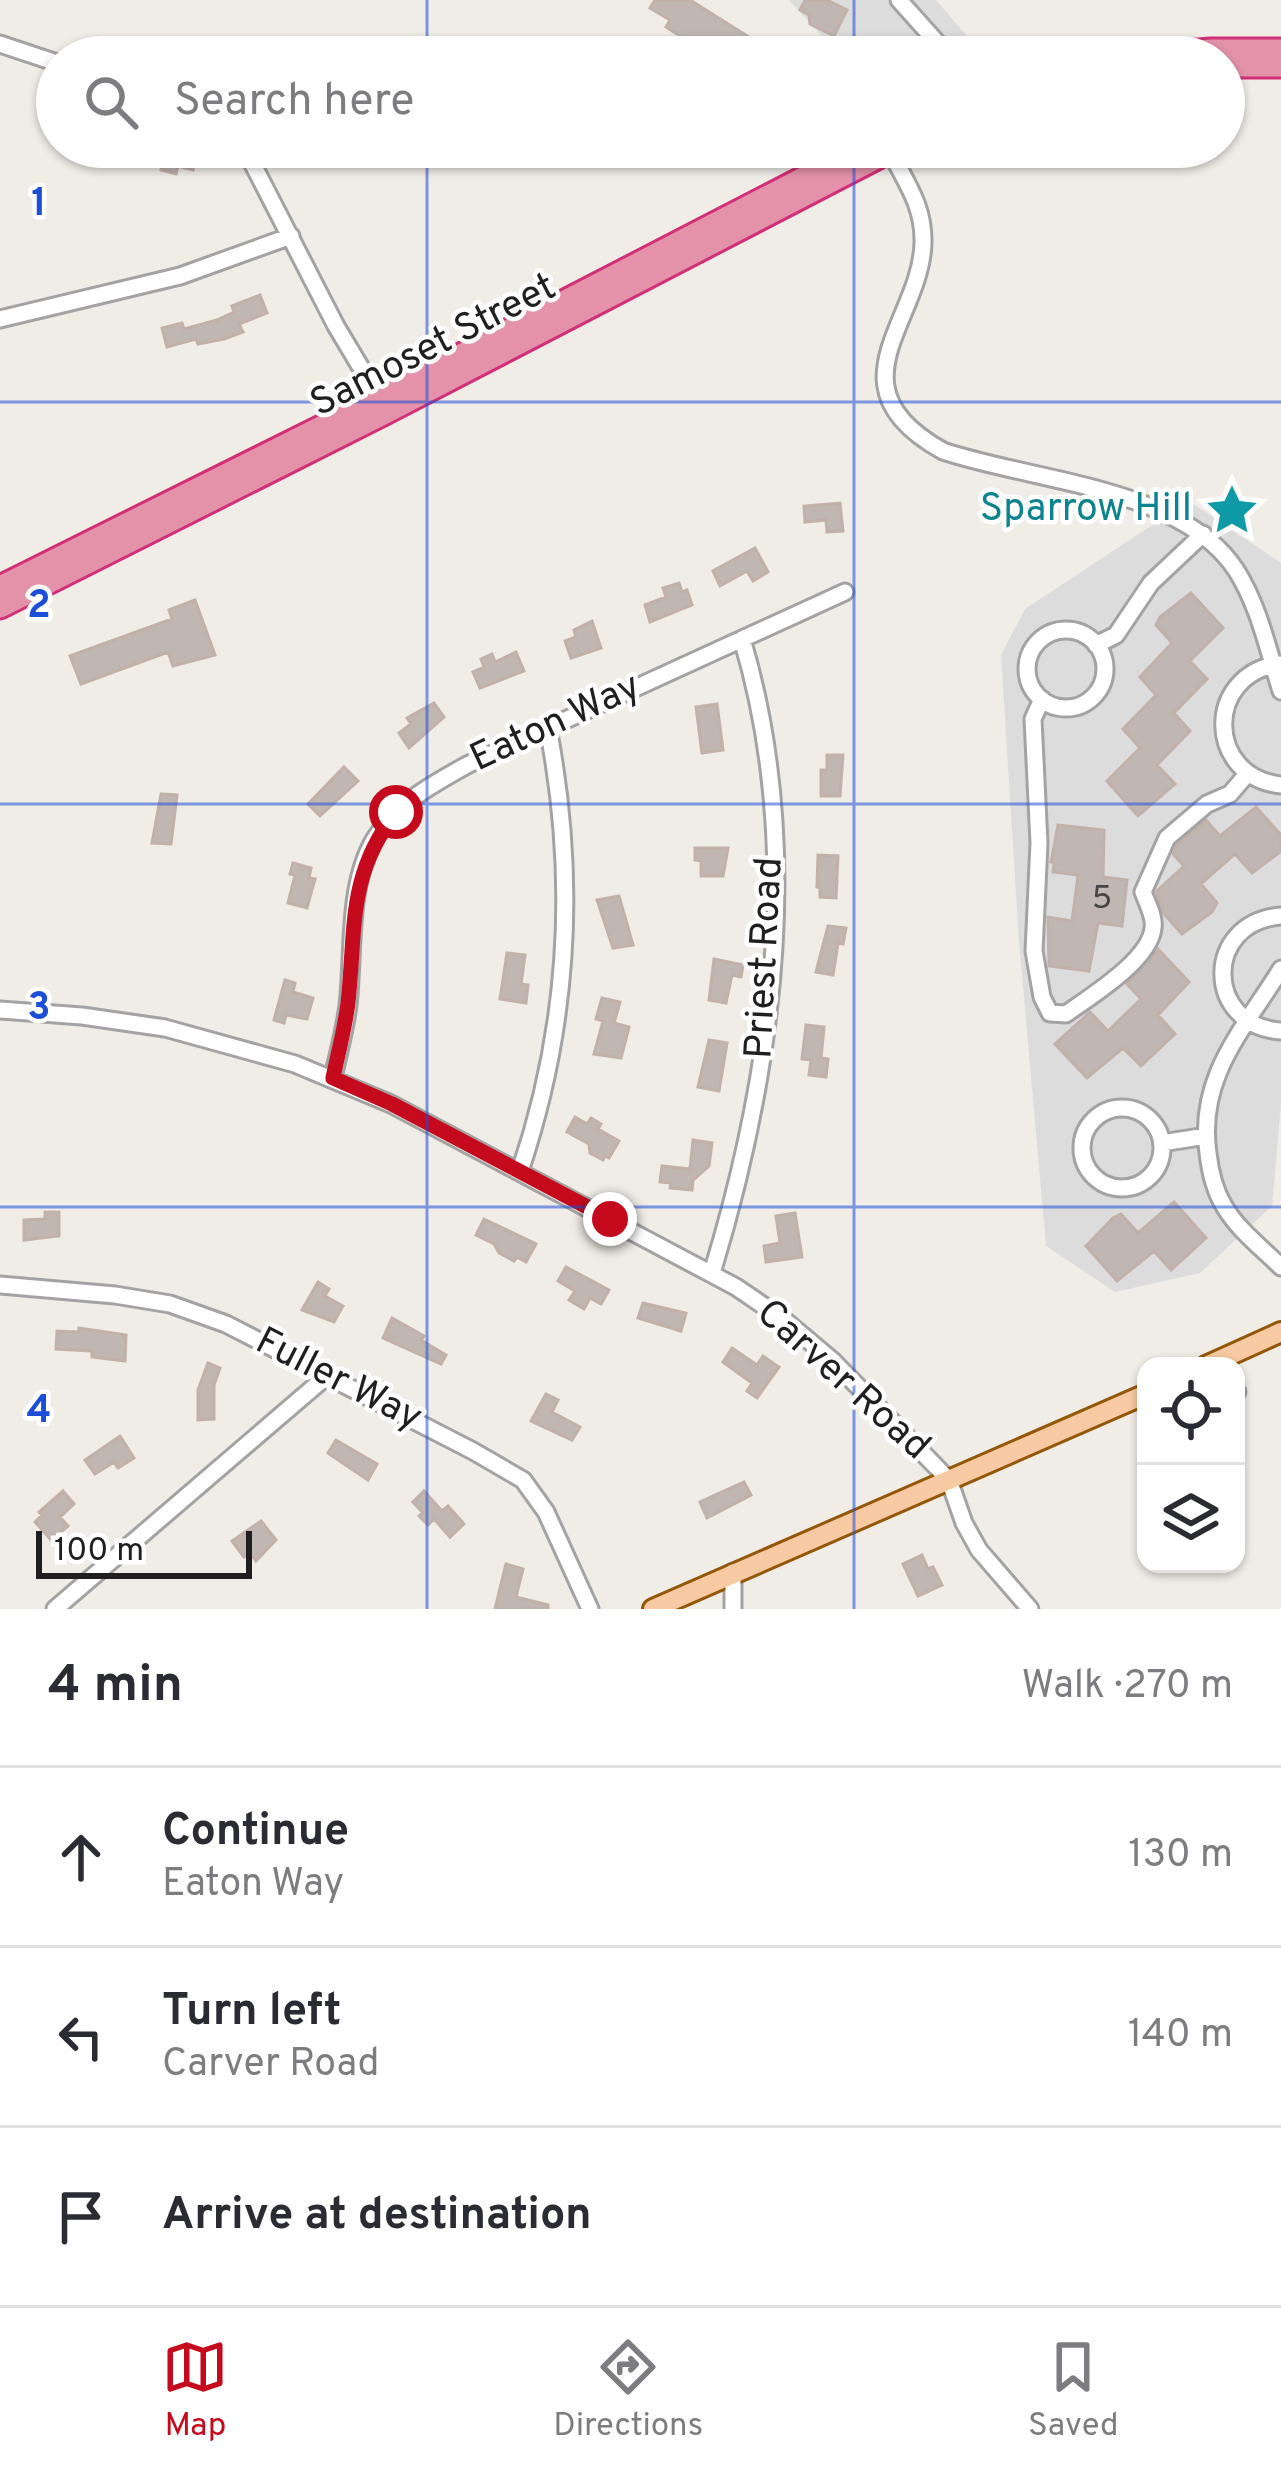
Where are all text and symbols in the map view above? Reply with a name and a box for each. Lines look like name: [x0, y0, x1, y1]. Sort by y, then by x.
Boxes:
search box: [36, 36, 1245, 168]
icon: search: [78, 69, 144, 135]
text: Search here: [174, 74, 414, 131]
text: 1: [31, 181, 47, 230]
street label: Samoset Street: [303, 264, 565, 430]
place icon: Sparrow Hill: [1203, 481, 1261, 539]
place label: Sparrow Hill: [980, 486, 1192, 535]
text: 2: [27, 583, 51, 632]
street label: Eaton Way: [463, 663, 649, 785]
route start: [369, 785, 423, 839]
street label: Priest Road: [736, 856, 796, 1060]
house number: 5: [1092, 879, 1112, 921]
text: 3: [27, 985, 51, 1034]
route end: [583, 1192, 637, 1246]
street label: Carver Road: [745, 1290, 939, 1472]
street label: Fuller Way: [246, 1318, 430, 1444]
map controls: [1137, 1357, 1245, 1573]
button: locate: [1137, 1357, 1245, 1465]
text: 4: [26, 1388, 52, 1437]
button: layers: [1137, 1465, 1245, 1573]
scale bar: [36, 1525, 252, 1578]
text: 100 m: [54, 1531, 144, 1573]
text: 4 min: [48, 1655, 183, 1720]
text: Walk · 270 m: [1022, 1663, 1233, 1712]
text: Continue: [162, 1804, 349, 1861]
icon: ahead: [48, 1824, 114, 1890]
text: 130 m: [1128, 1832, 1233, 1881]
text: Eaton Way: [162, 1861, 344, 1910]
text: Turn left: [162, 1984, 341, 2041]
icon: left: [48, 2004, 114, 2070]
text: 140 m: [1128, 2012, 1233, 2061]
text: Carver Road: [162, 2041, 380, 2090]
icon: arrive: [48, 2184, 114, 2250]
text: Arrive at destination: [162, 2188, 592, 2245]
tab: Map: [162, 2334, 228, 2448]
tab: Directions: [553, 2334, 703, 2448]
tab: Saved: [1028, 2334, 1119, 2448]

